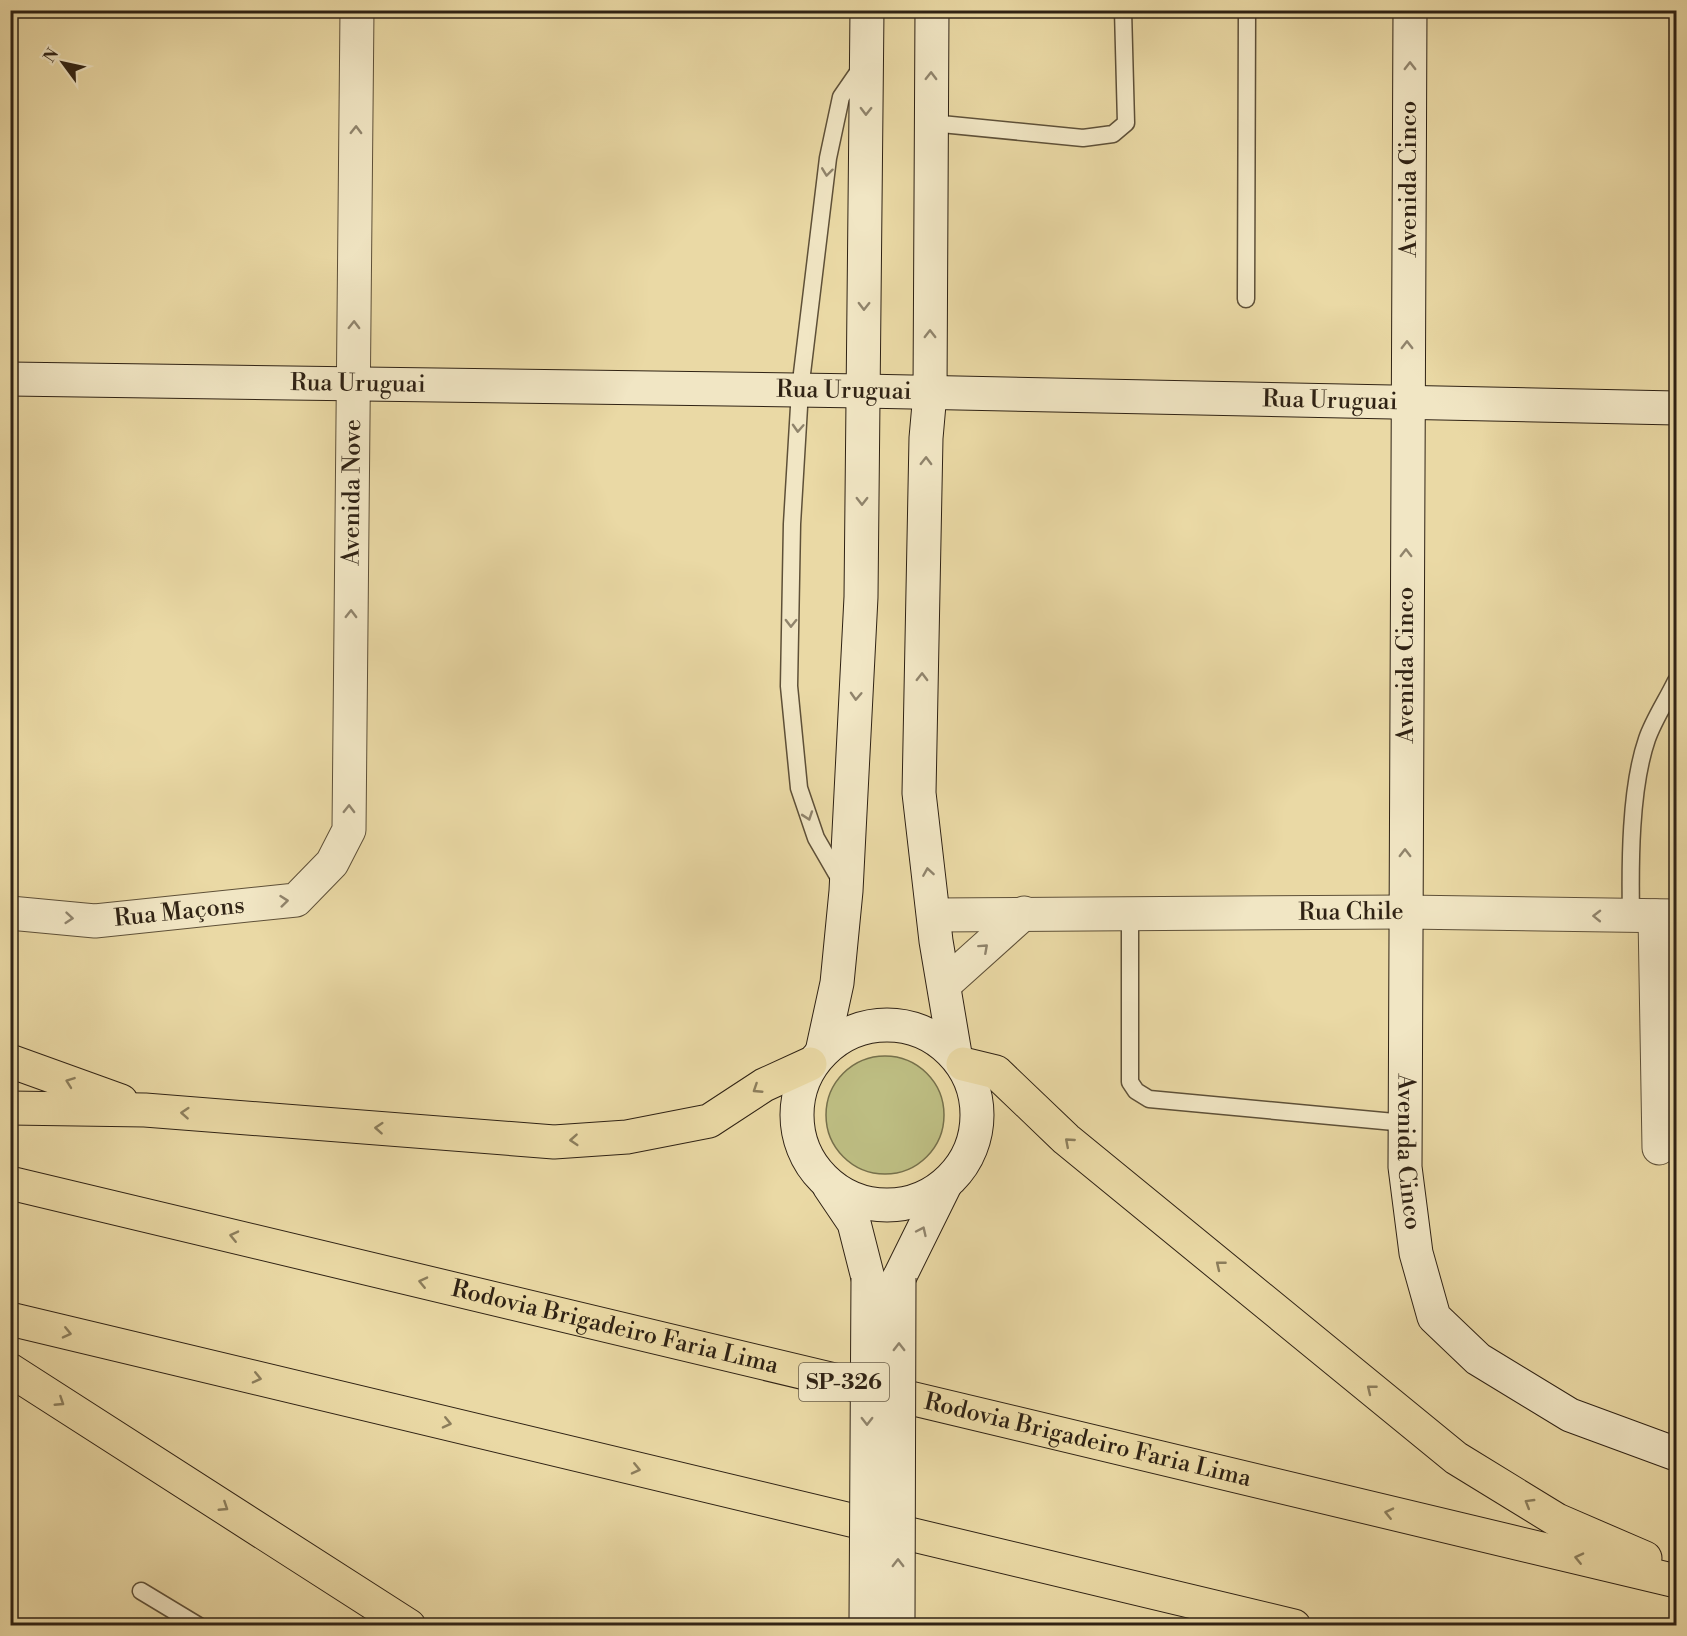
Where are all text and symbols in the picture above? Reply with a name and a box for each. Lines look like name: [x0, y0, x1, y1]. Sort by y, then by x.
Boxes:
north arrow: [33, 33, 93, 93]
text: N: [39, 44, 63, 66]
one-way arrow: [1404, 61, 1416, 70]
one-way arrow: [925, 72, 937, 81]
street label: Avenida Cinco: [1394, 101, 1424, 258]
one-way arrow: [860, 106, 873, 115]
one-way arrow: [349, 126, 362, 135]
one-way arrow: [821, 167, 833, 176]
one-way arrow: [858, 301, 870, 310]
one-way arrow: [347, 321, 360, 330]
one-way arrow: [924, 330, 936, 339]
one-way arrow: [1401, 340, 1414, 349]
street label: Rua Uruguai: [290, 368, 426, 400]
street label: Rua Uruguai: [776, 375, 912, 407]
street label: Rua Uruguai: [1262, 384, 1398, 417]
street label: Avenida Nove: [337, 419, 368, 567]
one-way arrow: [792, 423, 805, 432]
one-way arrow: [919, 457, 932, 466]
one-way arrow: [856, 496, 868, 505]
one-way arrow: [1400, 549, 1412, 558]
street label: Avenida Cinco: [1391, 587, 1421, 744]
one-way arrow: [345, 609, 357, 618]
one-way arrow: [784, 618, 797, 627]
one-way arrow: [915, 673, 928, 682]
one-way arrow: [850, 691, 863, 700]
one-way arrow: [343, 804, 355, 813]
one-way arrow: [801, 810, 814, 821]
one-way arrow: [1399, 849, 1412, 858]
one-way arrow: [922, 867, 935, 877]
street label: Rua Maçons: [112, 890, 246, 934]
one-way arrow: [279, 895, 288, 908]
street label: Rua Chile: [1298, 897, 1404, 928]
one-way arrow: [1593, 910, 1602, 922]
one-way arrow: [64, 911, 73, 924]
one-way arrow: [978, 944, 988, 955]
street label: Avenida Cinco: [1390, 1073, 1428, 1232]
one-way arrow: [65, 1077, 76, 1090]
one-way arrow: [753, 1082, 764, 1093]
one-way arrow: [180, 1107, 189, 1120]
one-way arrow: [375, 1122, 384, 1135]
one-way arrow: [569, 1134, 578, 1147]
one-way arrow: [1065, 1138, 1076, 1149]
one-way arrow: [914, 1227, 926, 1238]
one-way arrow: [229, 1231, 239, 1244]
one-way arrow: [1216, 1262, 1227, 1273]
street label: Rodovia Brigadeiro Faria Lima: [448, 1274, 782, 1381]
one-way arrow: [419, 1276, 429, 1289]
one-way arrow: [62, 1325, 72, 1338]
one-way arrow: [893, 1343, 905, 1352]
road number: SP-326: [799, 1363, 889, 1401]
one-way arrow: [252, 1371, 262, 1384]
one-way arrow: [1367, 1385, 1378, 1396]
street label: Rodovia Brigadeiro Faria Lima: [921, 1387, 1255, 1494]
one-way arrow: [53, 1395, 64, 1406]
one-way arrow: [442, 1416, 452, 1429]
one-way arrow: [861, 1416, 873, 1425]
one-way arrow: [631, 1461, 641, 1474]
one-way arrow: [1525, 1498, 1535, 1510]
one-way arrow: [217, 1500, 228, 1511]
one-way arrow: [1384, 1507, 1394, 1520]
one-way arrow: [1574, 1552, 1584, 1565]
one-way arrow: [892, 1559, 904, 1568]

